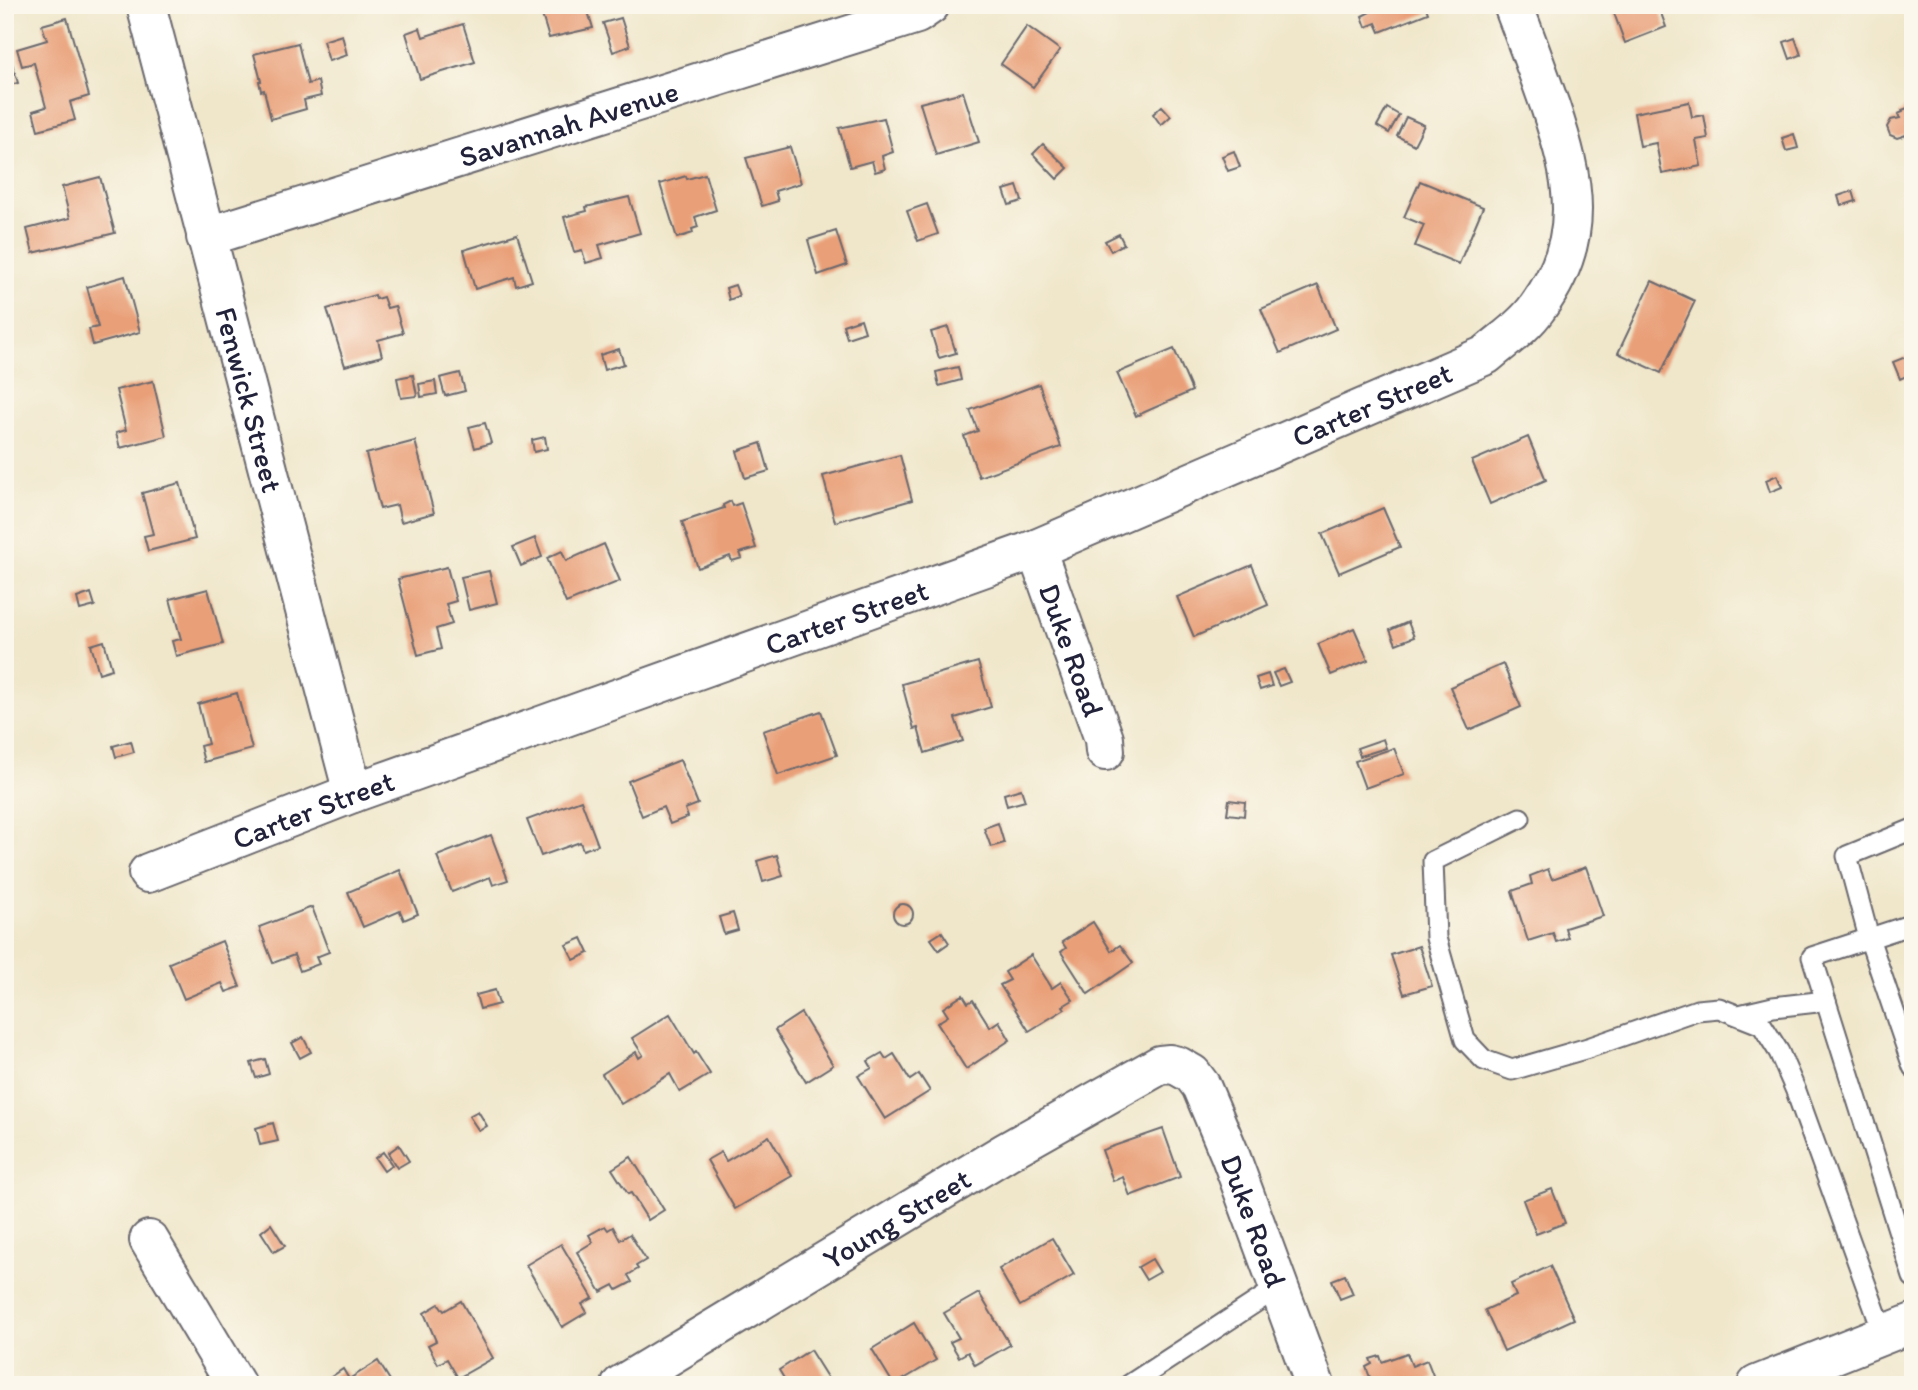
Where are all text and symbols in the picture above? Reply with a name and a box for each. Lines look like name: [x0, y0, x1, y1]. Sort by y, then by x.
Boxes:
street label: Savannah Avenue: [454, 72, 683, 175]
street label: Fenwick Street: [208, 303, 292, 496]
street label: Carter Street: [1286, 353, 1457, 455]
street label: Carter Street: [760, 571, 933, 663]
street label: Duke Road: [1031, 578, 1113, 721]
street label: Carter Street: [227, 761, 399, 857]
street label: Duke Road: [1213, 1149, 1296, 1292]
street label: Young Street: [816, 1160, 977, 1277]

